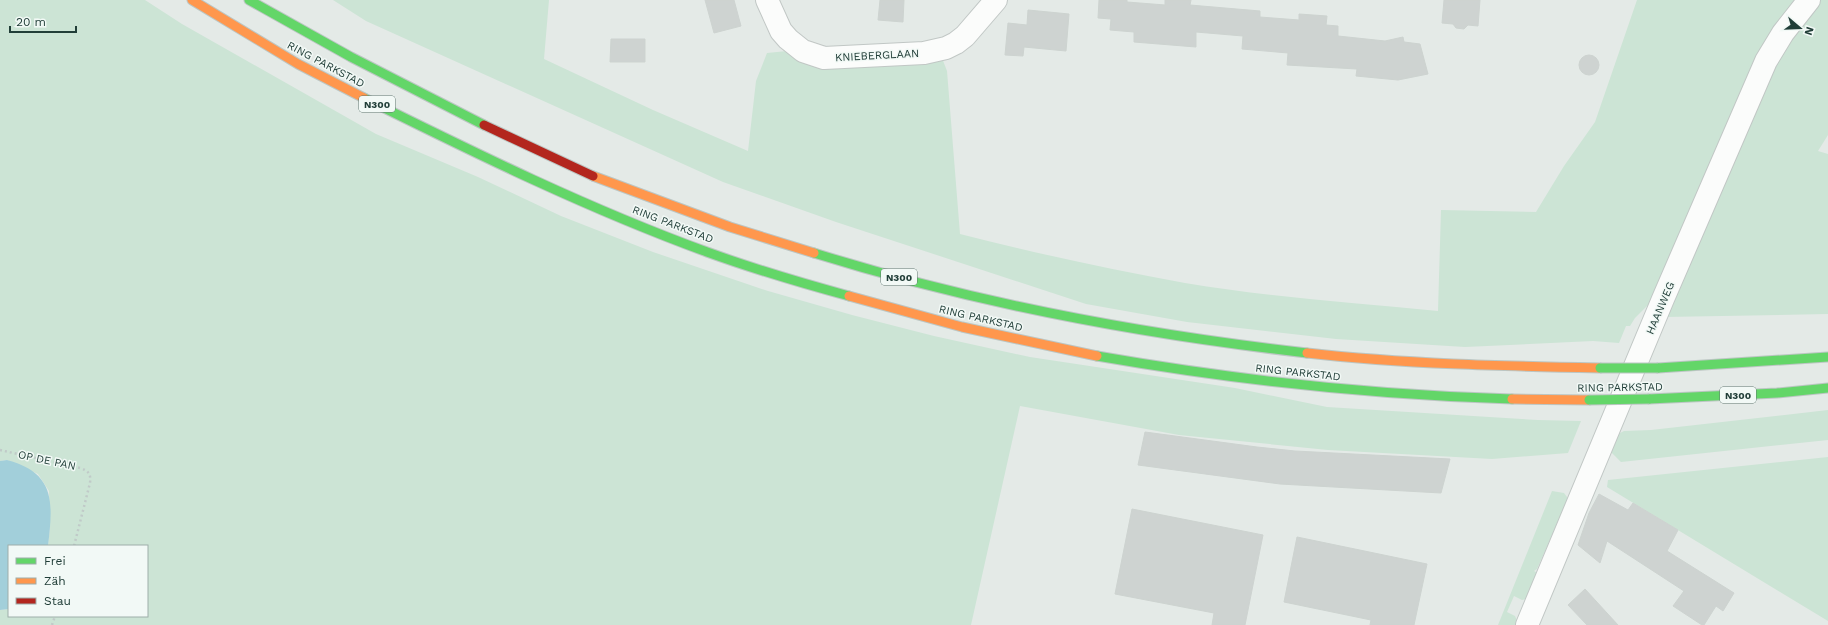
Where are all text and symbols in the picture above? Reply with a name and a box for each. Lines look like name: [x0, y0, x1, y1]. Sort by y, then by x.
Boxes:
scale bar: [10, 8, 76, 34]
north arrow: [1780, 8, 1820, 48]
text: 20 m: [16, 15, 46, 29]
text: N: [1802, 25, 1816, 37]
street label: RING PARKSTAD: [285, 39, 367, 90]
street label: KNIEBERGLAAN: [835, 47, 919, 64]
road number: N300: [359, 96, 395, 112]
street label: RING PARKSTAD: [631, 203, 715, 246]
road number: N300: [881, 269, 917, 285]
street label: HAANWEG: [1644, 280, 1677, 337]
street label: RING PARKSTAD: [938, 303, 1024, 334]
street label: RING PARKSTAD: [1255, 362, 1341, 383]
street label: RING PARKSTAD: [1577, 380, 1663, 395]
road number: N300: [1720, 387, 1756, 403]
street label: OP DE PAN: [17, 448, 77, 473]
legend: [8, 545, 148, 617]
text: Frei: [44, 554, 66, 568]
text: Zäh: [44, 574, 66, 588]
text: Stau: [44, 594, 71, 608]

